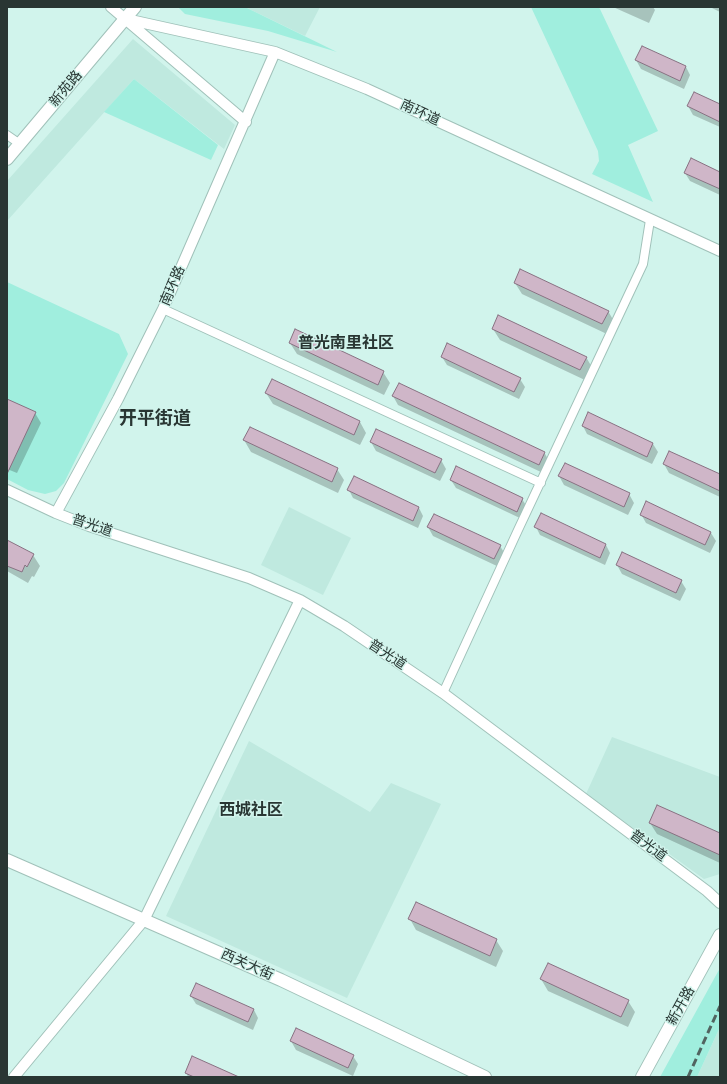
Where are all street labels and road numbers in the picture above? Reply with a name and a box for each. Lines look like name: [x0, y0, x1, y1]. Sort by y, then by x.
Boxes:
street label: 新苑路: [46, 68, 86, 110]
street label: 南环道: [397, 97, 443, 129]
street label: 南环路: [157, 263, 189, 309]
street label: 普光道: [69, 511, 115, 541]
street label: 普光道: [365, 636, 409, 674]
street label: 普光道: [626, 827, 670, 865]
street label: 西关大街: [218, 946, 276, 984]
street label: 新开路: [663, 984, 699, 1028]

